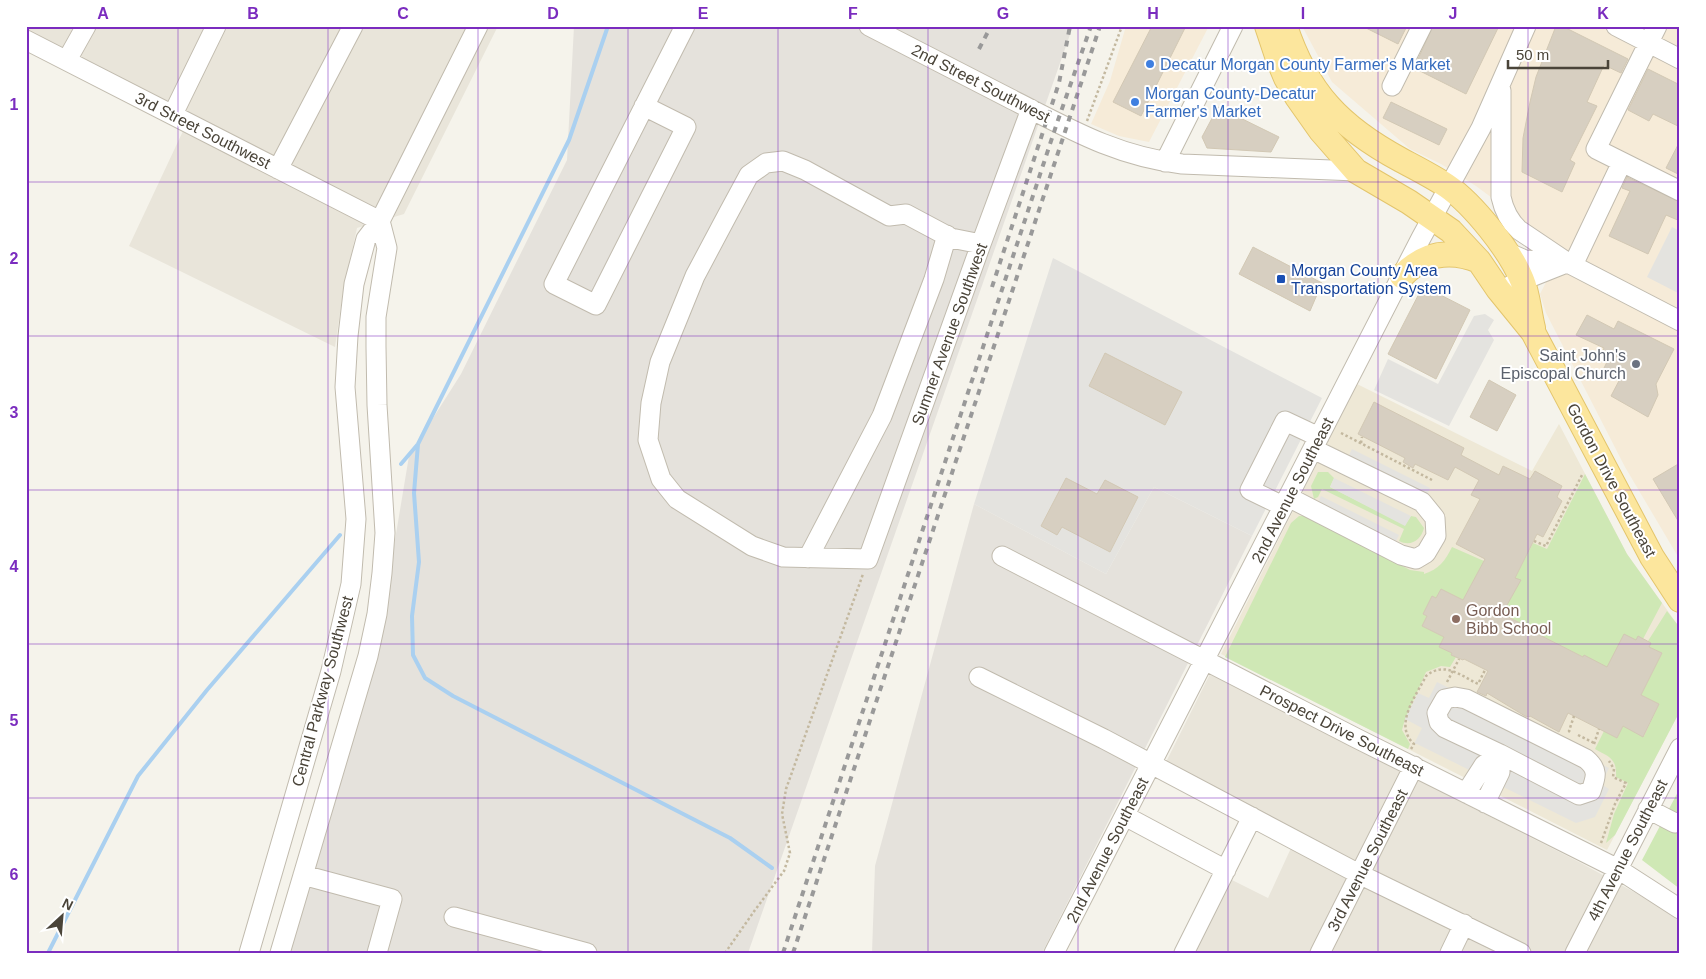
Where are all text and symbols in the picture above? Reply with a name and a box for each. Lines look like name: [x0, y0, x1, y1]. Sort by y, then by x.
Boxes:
text: A: [97, 5, 109, 22]
text: B: [247, 5, 259, 22]
text: C: [397, 5, 409, 22]
text: D: [547, 5, 559, 22]
text: E: [698, 5, 709, 22]
text: F: [848, 5, 858, 22]
text: G: [997, 5, 1009, 22]
text: H: [1147, 5, 1159, 22]
text: I: [1301, 5, 1305, 22]
text: J: [1449, 5, 1457, 22]
text: K: [1597, 5, 1609, 22]
scale bar: [1508, 38, 1608, 70]
street label: 2nd Street Southwest: [909, 41, 1053, 126]
text: 50 m: [1516, 46, 1549, 63]
place label: Decatur Morgan County Farmer's Market: [1160, 56, 1451, 73]
marker: Decatur Morgan County Farmer's Market: [1144, 58, 1156, 70]
place label: Morgan County-Decatur Farmer's Market: [1145, 85, 1316, 120]
street label: 3rd Street Southwest: [132, 89, 274, 172]
text: 1: [10, 96, 19, 113]
marker: Morgan County-Decatur Farmer's Market: [1129, 96, 1141, 108]
street label: Sumner Avenue Southwest: [909, 240, 991, 428]
text: 2: [10, 250, 19, 267]
place label: Morgan County Area Transportation System: [1291, 262, 1451, 297]
marker: Morgan County Area Transportation System: [1275, 273, 1287, 285]
place label: Saint John's Episcopal Church: [1501, 347, 1626, 382]
marker: Saint John's Episcopal Church: [1630, 358, 1642, 370]
street label: Gordon Drive Southeast: [1564, 400, 1660, 560]
text: 3: [10, 404, 19, 421]
street label: 2nd Avenue Southeast: [1248, 414, 1337, 566]
text: 4: [10, 558, 19, 575]
street label: Central Parkway Southwest: [289, 593, 356, 788]
place label: Gordon Bibb School: [1466, 602, 1551, 637]
marker: Gordon Bibb School: [1450, 613, 1462, 625]
street label: Prospect Drive Southeast: [1257, 682, 1427, 779]
text: 5: [10, 712, 19, 729]
street label: 2nd Avenue Southeast: [1063, 774, 1152, 926]
street label: 4th Avenue Southeast: [1584, 776, 1671, 924]
street label: 3rd Avenue Southeast: [1324, 786, 1411, 934]
text: 6: [10, 866, 19, 883]
north arrow: [38, 892, 88, 942]
text: N: [60, 895, 76, 914]

